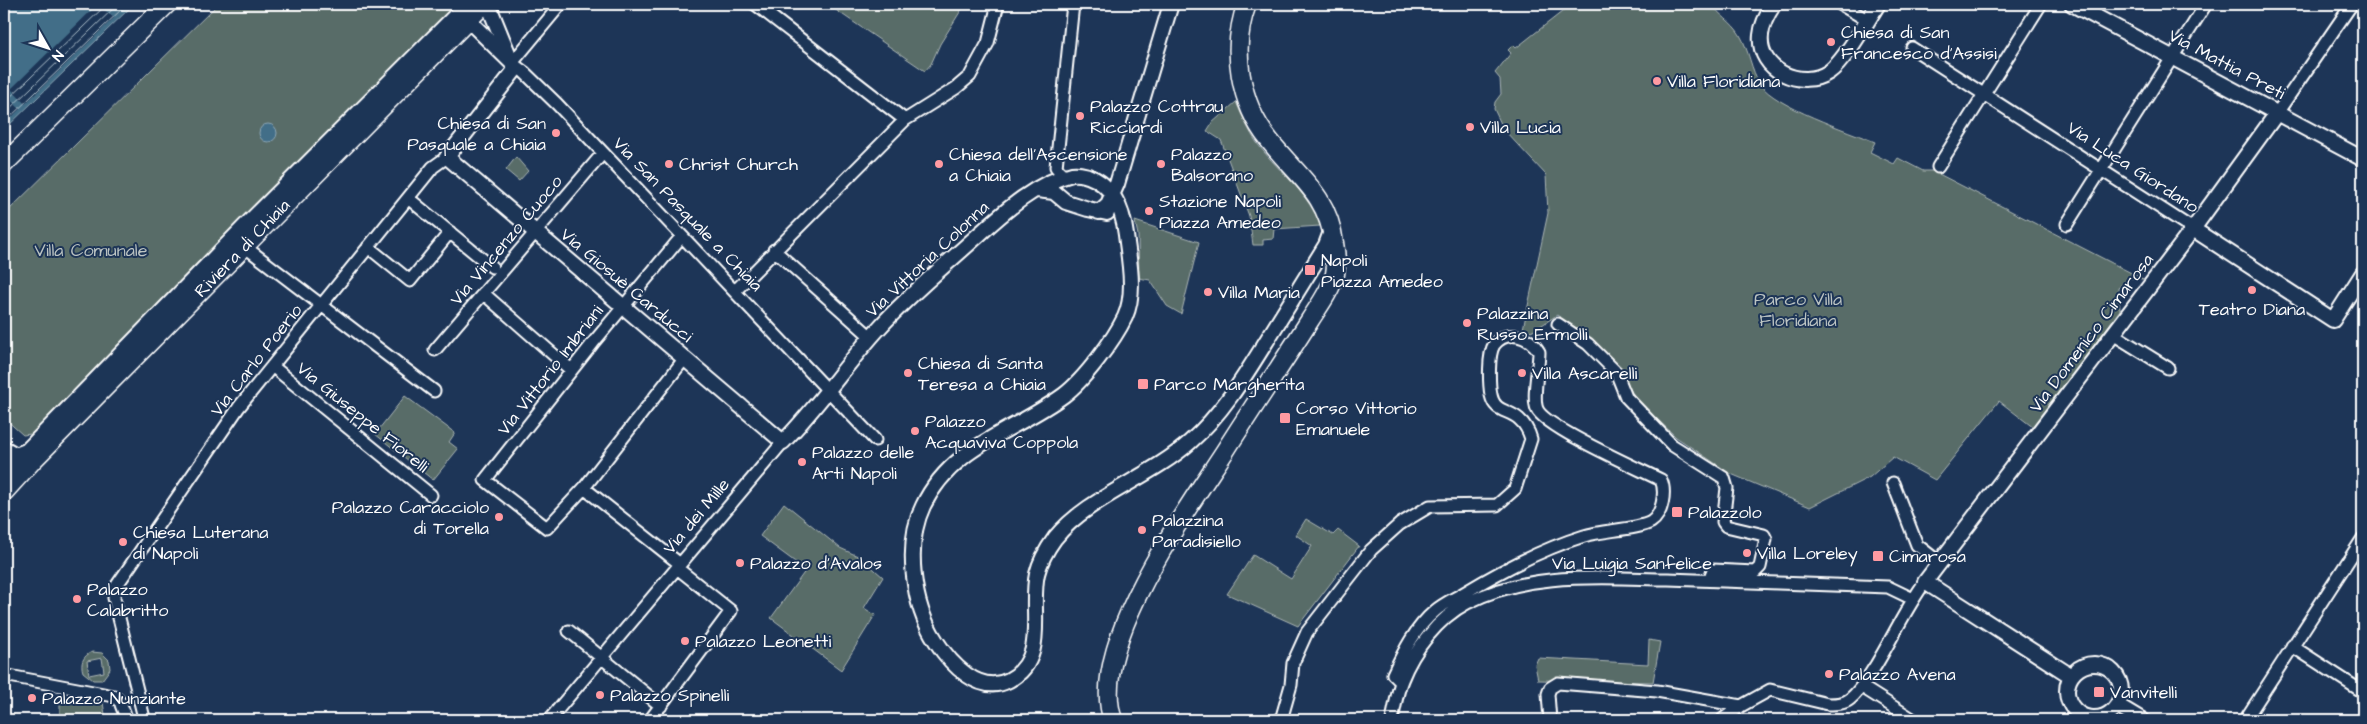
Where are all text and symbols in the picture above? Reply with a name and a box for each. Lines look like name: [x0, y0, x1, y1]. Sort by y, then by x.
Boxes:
place label: Chiesa di San Francesco d'Assisi: [1841, 20, 1997, 66]
north arrow: [22, 22, 72, 72]
street label: Via Mattia Preti: [2164, 23, 2290, 106]
marker: Chiesa di San Francesco d'Assisi: [1825, 36, 1837, 48]
text: N: [47, 46, 68, 65]
place label: Villa Floridiana: [1667, 69, 1780, 94]
marker: Villa Floridiana: [1651, 75, 1663, 87]
place label: Palazzo Cottrau Ricciardi: [1090, 94, 1223, 140]
marker: Palazzo Cottrau Ricciardi: [1074, 110, 1086, 122]
place label: Chiesa di San Pasquale a Chiaia: [407, 111, 546, 157]
place label: Villa Lucia: [1480, 115, 1561, 140]
street label: Via Luca Giordano: [2062, 115, 2203, 219]
marker: Villa Lucia: [1464, 121, 1476, 133]
marker: Chiesa di San Pasquale a Chiaia: [550, 127, 562, 139]
street label: Via San Pasquale a Chiaia: [607, 132, 768, 297]
place label: Chiesa dell'Ascensione a Chiaia: [949, 142, 1128, 188]
place label: Palazzo Balsorano: [1171, 142, 1253, 188]
place label: Christ Church: [679, 152, 798, 177]
marker: Christ Church: [663, 158, 675, 170]
marker: Chiesa dell'Ascensione a Chiaia: [933, 158, 945, 170]
marker: Palazzo Balsorano: [1155, 158, 1167, 170]
street label: Via Vincenzo Cuoco: [444, 170, 568, 311]
place label: Stazione Napoli Piazza Amedeo: [1159, 189, 1281, 235]
street label: Riviera di Chiaia: [189, 194, 296, 303]
street label: Via Vittoria Colonna: [860, 195, 995, 323]
marker: Stazione Napoli Piazza Amedeo: [1143, 205, 1155, 217]
street label: Via Giosuè Carducci: [555, 222, 699, 349]
park label: Villa Comunale: [35, 238, 148, 263]
place label: Napoli Piazza Amedeo: [1321, 248, 1443, 294]
street label: Via Domenico Cimarosa: [2023, 249, 2160, 418]
marker: Napoli Piazza Amedeo: [1303, 263, 1317, 277]
place label: Villa Maria: [1218, 280, 1300, 305]
marker: Teatro Diana: [2246, 284, 2258, 296]
marker: Villa Maria: [1202, 286, 1214, 298]
park label: Parco Villa Floridiana: [1754, 287, 1842, 333]
place label: Teatro Diana: [2199, 297, 2305, 322]
street label: Via Carlo Poerio: [205, 299, 308, 422]
street label: Via Vittorio Imbriani: [491, 300, 609, 441]
place label: Palazzina Russo Ermolli: [1477, 301, 1588, 347]
marker: Palazzina Russo Ermolli: [1461, 317, 1473, 329]
place label: Chiesa di Santa Teresa a Chiaia: [918, 351, 1046, 397]
street label: Via Giuseppe Fiorelli: [291, 356, 434, 479]
place label: Villa Ascarelli: [1532, 361, 1637, 386]
marker: Chiesa di Santa Teresa a Chiaia: [902, 367, 914, 379]
marker: Villa Ascarelli: [1516, 367, 1528, 379]
place label: Parco Margherita: [1154, 372, 1304, 398]
marker: Parco Margherita: [1136, 377, 1150, 391]
place label: Corso Vittorio Emanuele: [1296, 396, 1417, 442]
place label: Palazzo Acquaviva Coppola: [925, 409, 1078, 455]
marker: Corso Vittorio Emanuele: [1278, 411, 1292, 425]
marker: Palazzo Acquaviva Coppola: [909, 425, 921, 437]
place label: Palazzo delle Arti Napoli: [812, 440, 914, 486]
marker: Palazzo delle Arti Napoli: [796, 456, 808, 468]
street label: Via dei Mille: [657, 473, 736, 560]
place label: Palazzo Caracciolo di Torella: [332, 495, 489, 541]
place label: Palazzolo: [1688, 500, 1762, 525]
marker: Palazzolo: [1670, 505, 1684, 519]
place label: Palazzina Paradisiello: [1152, 508, 1241, 554]
marker: Palazzo Caracciolo di Torella: [493, 511, 505, 523]
place label: Chiesa Luterana di Napoli: [133, 520, 268, 566]
marker: Palazzina Paradisiello: [1136, 524, 1148, 536]
marker: Chiesa Luterana di Napoli: [117, 536, 129, 548]
place label: Villa Loreley: [1757, 541, 1858, 567]
place label: Cimarosa: [1889, 544, 1966, 569]
marker: Villa Loreley: [1741, 547, 1753, 559]
marker: Cimarosa: [1871, 549, 1885, 563]
place label: Palazzo d'Avalos: [750, 551, 882, 576]
street label: Via Luigia Sanfelice: [1552, 551, 1712, 577]
marker: Palazzo d'Avalos: [734, 557, 746, 569]
place label: Palazzo Calabritto: [87, 577, 168, 623]
marker: Palazzo Calabritto: [71, 593, 83, 605]
place label: Palazzo Leonetti: [695, 629, 831, 654]
marker: Palazzo Leonetti: [679, 635, 691, 647]
place label: Palazzo Avena: [1839, 662, 1956, 687]
marker: Palazzo Avena: [1823, 668, 1835, 680]
place label: Vanvitelli: [2110, 680, 2177, 705]
place label: Palazzo Spinelli: [610, 683, 729, 708]
marker: Vanvitelli: [2092, 685, 2106, 699]
place label: Palazzo Nunziante: [42, 686, 186, 711]
marker: Palazzo Spinelli: [594, 689, 606, 701]
marker: Palazzo Nunziante: [26, 692, 38, 704]

